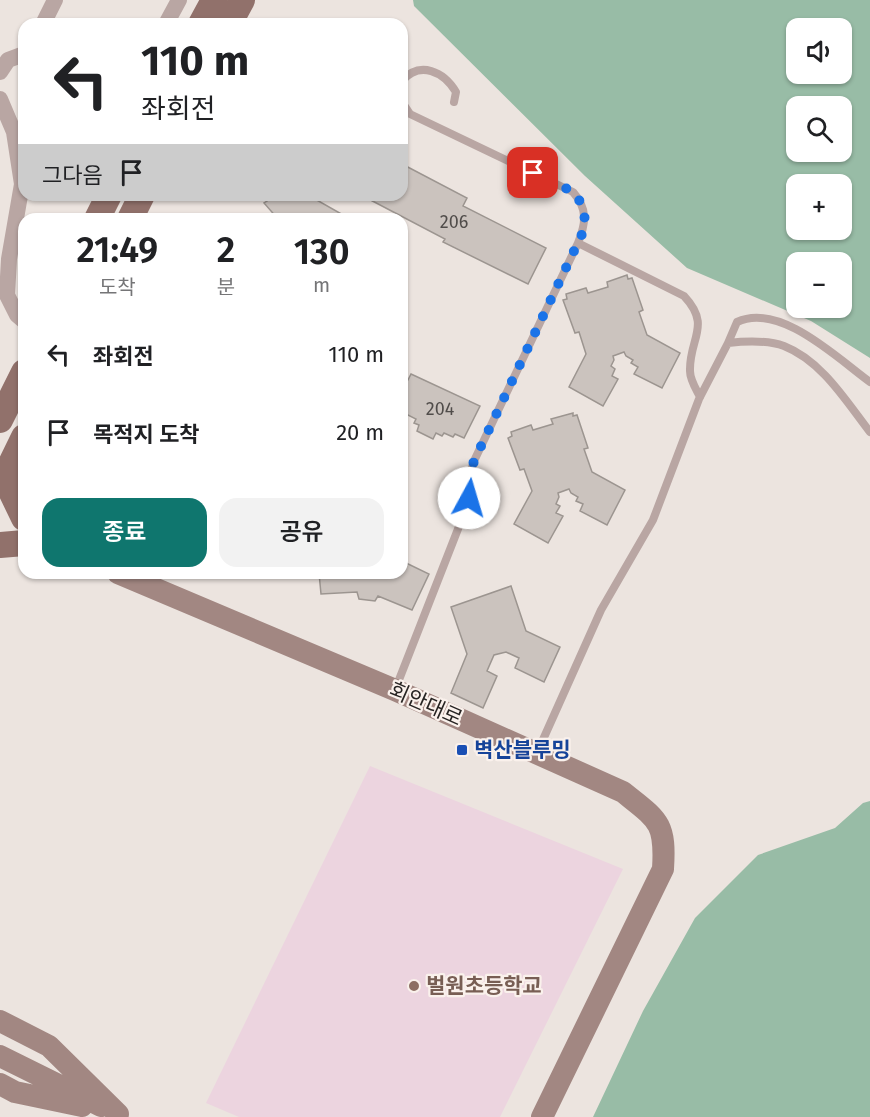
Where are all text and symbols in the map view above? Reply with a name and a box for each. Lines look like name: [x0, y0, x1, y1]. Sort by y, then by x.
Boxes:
map controls: [786, 18, 852, 318]
button: sound: [786, 18, 852, 84]
text: 110 m: [141, 36, 249, 86]
icon: left: [42, 42, 120, 120]
text: 좌회전: [141, 93, 216, 125]
button: search: [786, 96, 852, 162]
pin: [507, 147, 558, 198]
icon: arrive: [115, 156, 148, 189]
icon: arrive: [516, 156, 549, 189]
text: 그다음: [42, 162, 103, 189]
button: +: [786, 174, 852, 240]
house number: 206: [440, 211, 468, 233]
text: 21:49: [77, 228, 158, 272]
text: 2: [217, 228, 235, 272]
text: 130: [294, 230, 349, 274]
button: −: [786, 252, 852, 318]
text: m: [313, 273, 330, 297]
text: 도착: [99, 275, 136, 299]
text: 분: [217, 275, 235, 299]
icon: left: [42, 338, 75, 371]
text: 110 m: [328, 341, 384, 368]
text: 좌회전: [93, 343, 154, 370]
house number: 204: [426, 398, 455, 420]
icon: arrive: [42, 416, 75, 449]
text: 20 m: [336, 419, 384, 446]
text: 목적지 도착: [93, 421, 199, 448]
position arrow: [437, 466, 501, 530]
button: 종료: [42, 498, 207, 567]
button: 공유: [219, 498, 384, 567]
street label: 회안대로: [385, 676, 467, 732]
place label: 벽산블루밍: [474, 737, 571, 763]
marker: 벽산블루밍: [455, 743, 469, 757]
place label: 벌원초등학교: [426, 973, 542, 999]
marker: 벌원초등학교: [407, 979, 421, 993]

